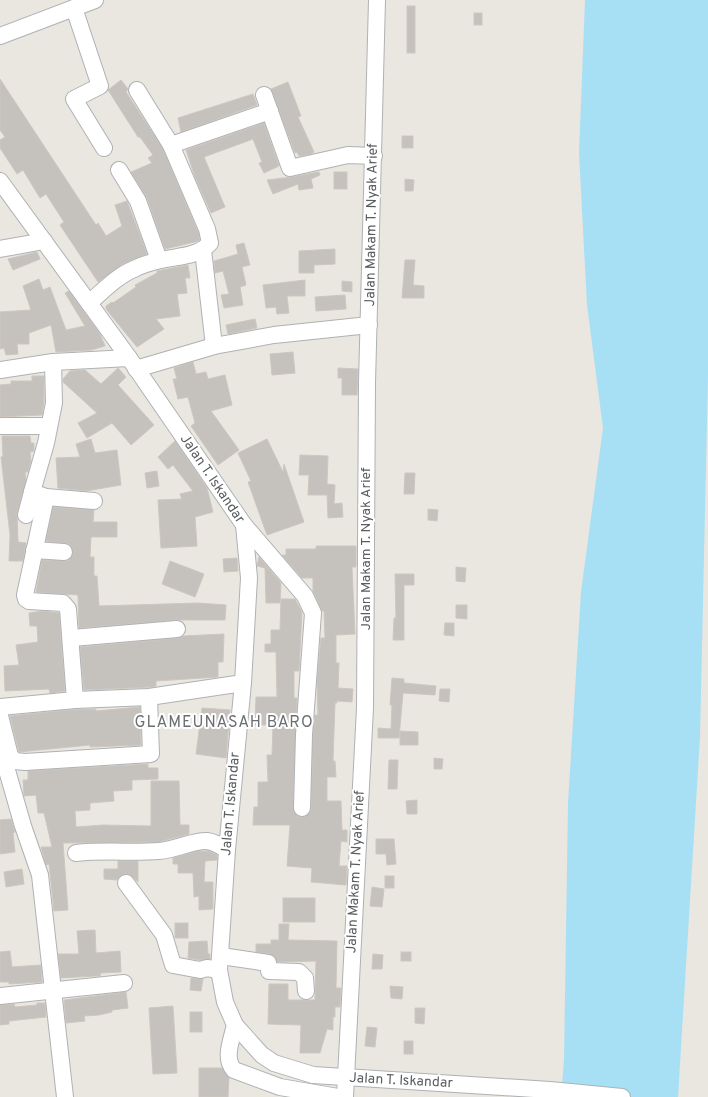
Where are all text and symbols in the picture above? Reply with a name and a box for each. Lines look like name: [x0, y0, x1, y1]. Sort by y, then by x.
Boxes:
street label: Jalan Makam T. Nyak Arief: [362, 143, 382, 307]
street label: Jalan T. Iskandar: [176, 431, 248, 527]
street label: Jalan Makam T. Nyak Arief: [358, 467, 375, 630]
district label: GLAMEUNASAH BARO: [134, 713, 314, 733]
street label: Jalan T. Iskandar: [218, 751, 244, 856]
street label: Jalan Makam T. Nyak Arief: [343, 790, 369, 954]
street label: Jalan T. Iskandar: [349, 1070, 454, 1092]

